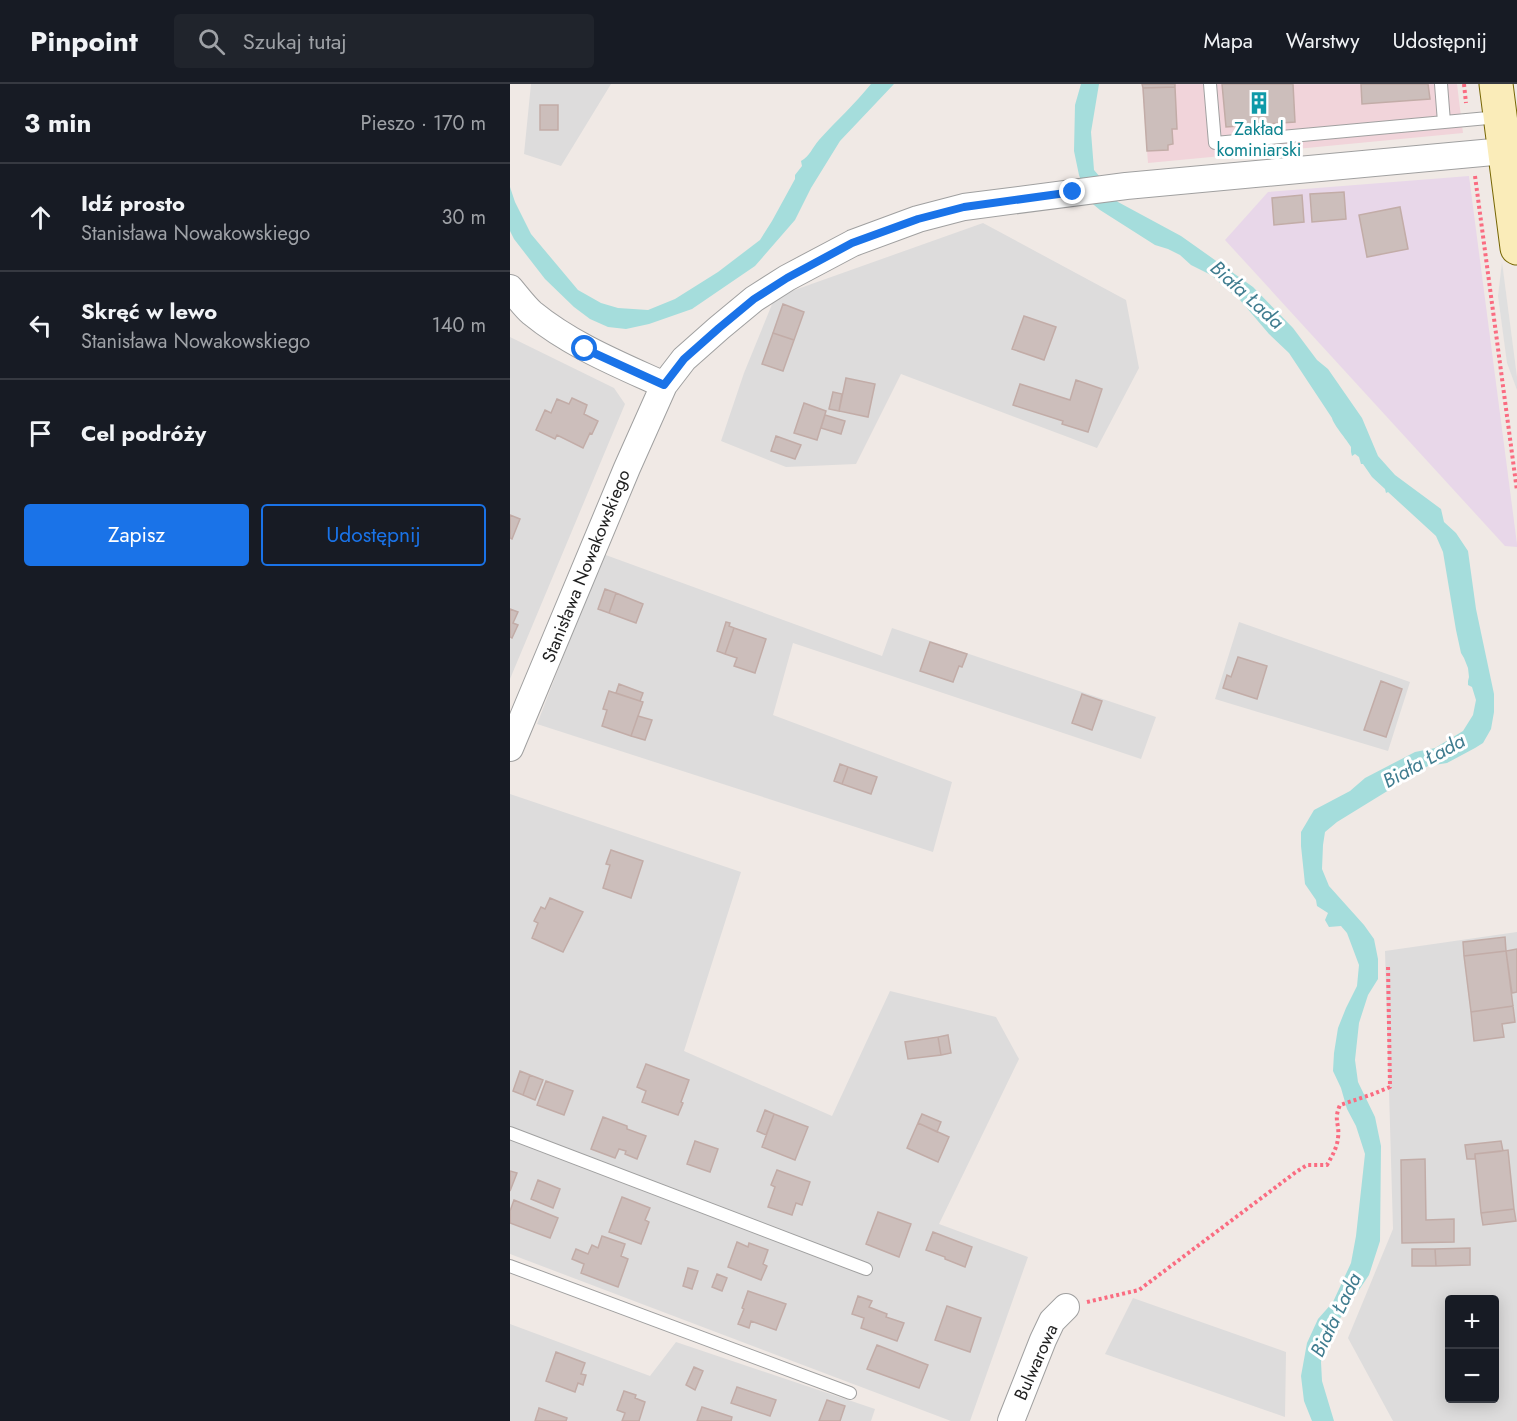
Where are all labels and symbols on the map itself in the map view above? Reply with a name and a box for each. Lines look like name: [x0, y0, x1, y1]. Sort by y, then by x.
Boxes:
building icon: Zakład kominiarski: [1246, 90, 1272, 116]
place label: Zakład kominiarski: [1216, 116, 1302, 163]
route end: [1059, 178, 1085, 204]
water label: Biała Łada: [1204, 254, 1290, 336]
route start: [571, 335, 597, 361]
street label: Stanisława Nowakowskiego: [535, 465, 637, 667]
water label: Biała Łada: [1377, 726, 1471, 796]
water label: Biała Łada: [1303, 1268, 1369, 1362]
street label: Bulwarowa: [1008, 1320, 1064, 1404]

